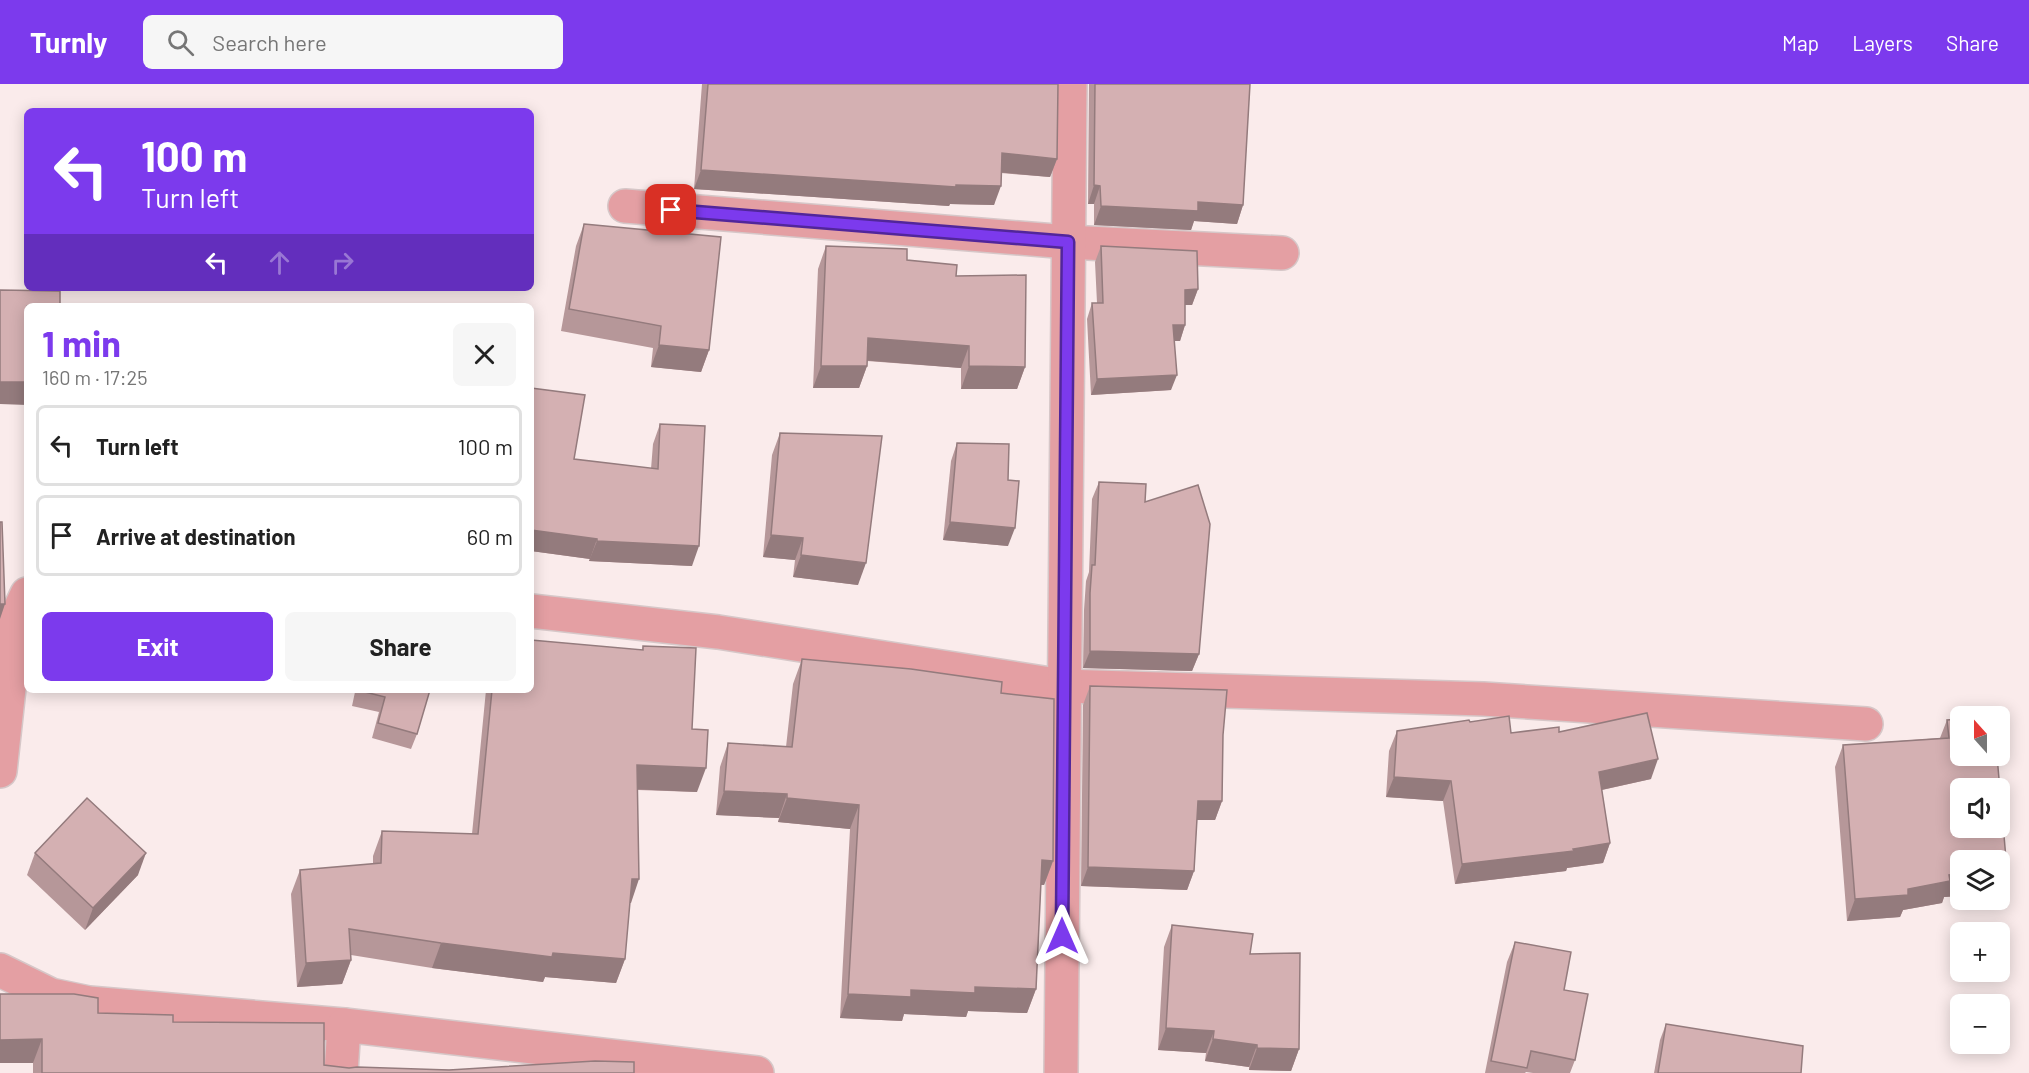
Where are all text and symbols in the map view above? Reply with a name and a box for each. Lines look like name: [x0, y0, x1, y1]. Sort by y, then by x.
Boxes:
search box: [143, 15, 563, 69]
text: Turnly: [30, 25, 107, 59]
icon: search: [164, 26, 197, 59]
text: Search here: [212, 29, 327, 55]
text: Map: [1782, 30, 1819, 55]
text: Layers: [1852, 30, 1913, 55]
text: Share: [1946, 30, 1999, 55]
text: 100 m: [141, 130, 247, 180]
icon: left: [42, 132, 120, 210]
text: Turn left: [141, 181, 239, 213]
pin: [645, 184, 696, 235]
icon: arrive: [654, 193, 687, 226]
icon: left: [200, 246, 233, 279]
icon: ahead: [263, 246, 296, 279]
icon: right: [326, 246, 359, 279]
text: 1 min: [42, 321, 121, 364]
button: close: [453, 323, 516, 386]
text: 160 m · 17:25: [42, 365, 148, 389]
icon: left: [45, 429, 78, 462]
text: Turn left: [96, 433, 179, 459]
text: 100 m: [458, 433, 513, 459]
icon: arrive: [45, 519, 78, 552]
text: Arrive at destination: [96, 523, 295, 549]
text: 60 m: [467, 523, 513, 549]
button: Exit: [42, 612, 273, 681]
button: Share: [285, 612, 516, 681]
north arrow: [1950, 706, 2010, 766]
map controls: [1950, 706, 2010, 1054]
button: sound: [1950, 778, 2010, 838]
button: layers: [1950, 850, 2010, 910]
position arrow: [1030, 904, 1094, 968]
button: +: [1950, 922, 2010, 982]
button: −: [1950, 994, 2010, 1054]

